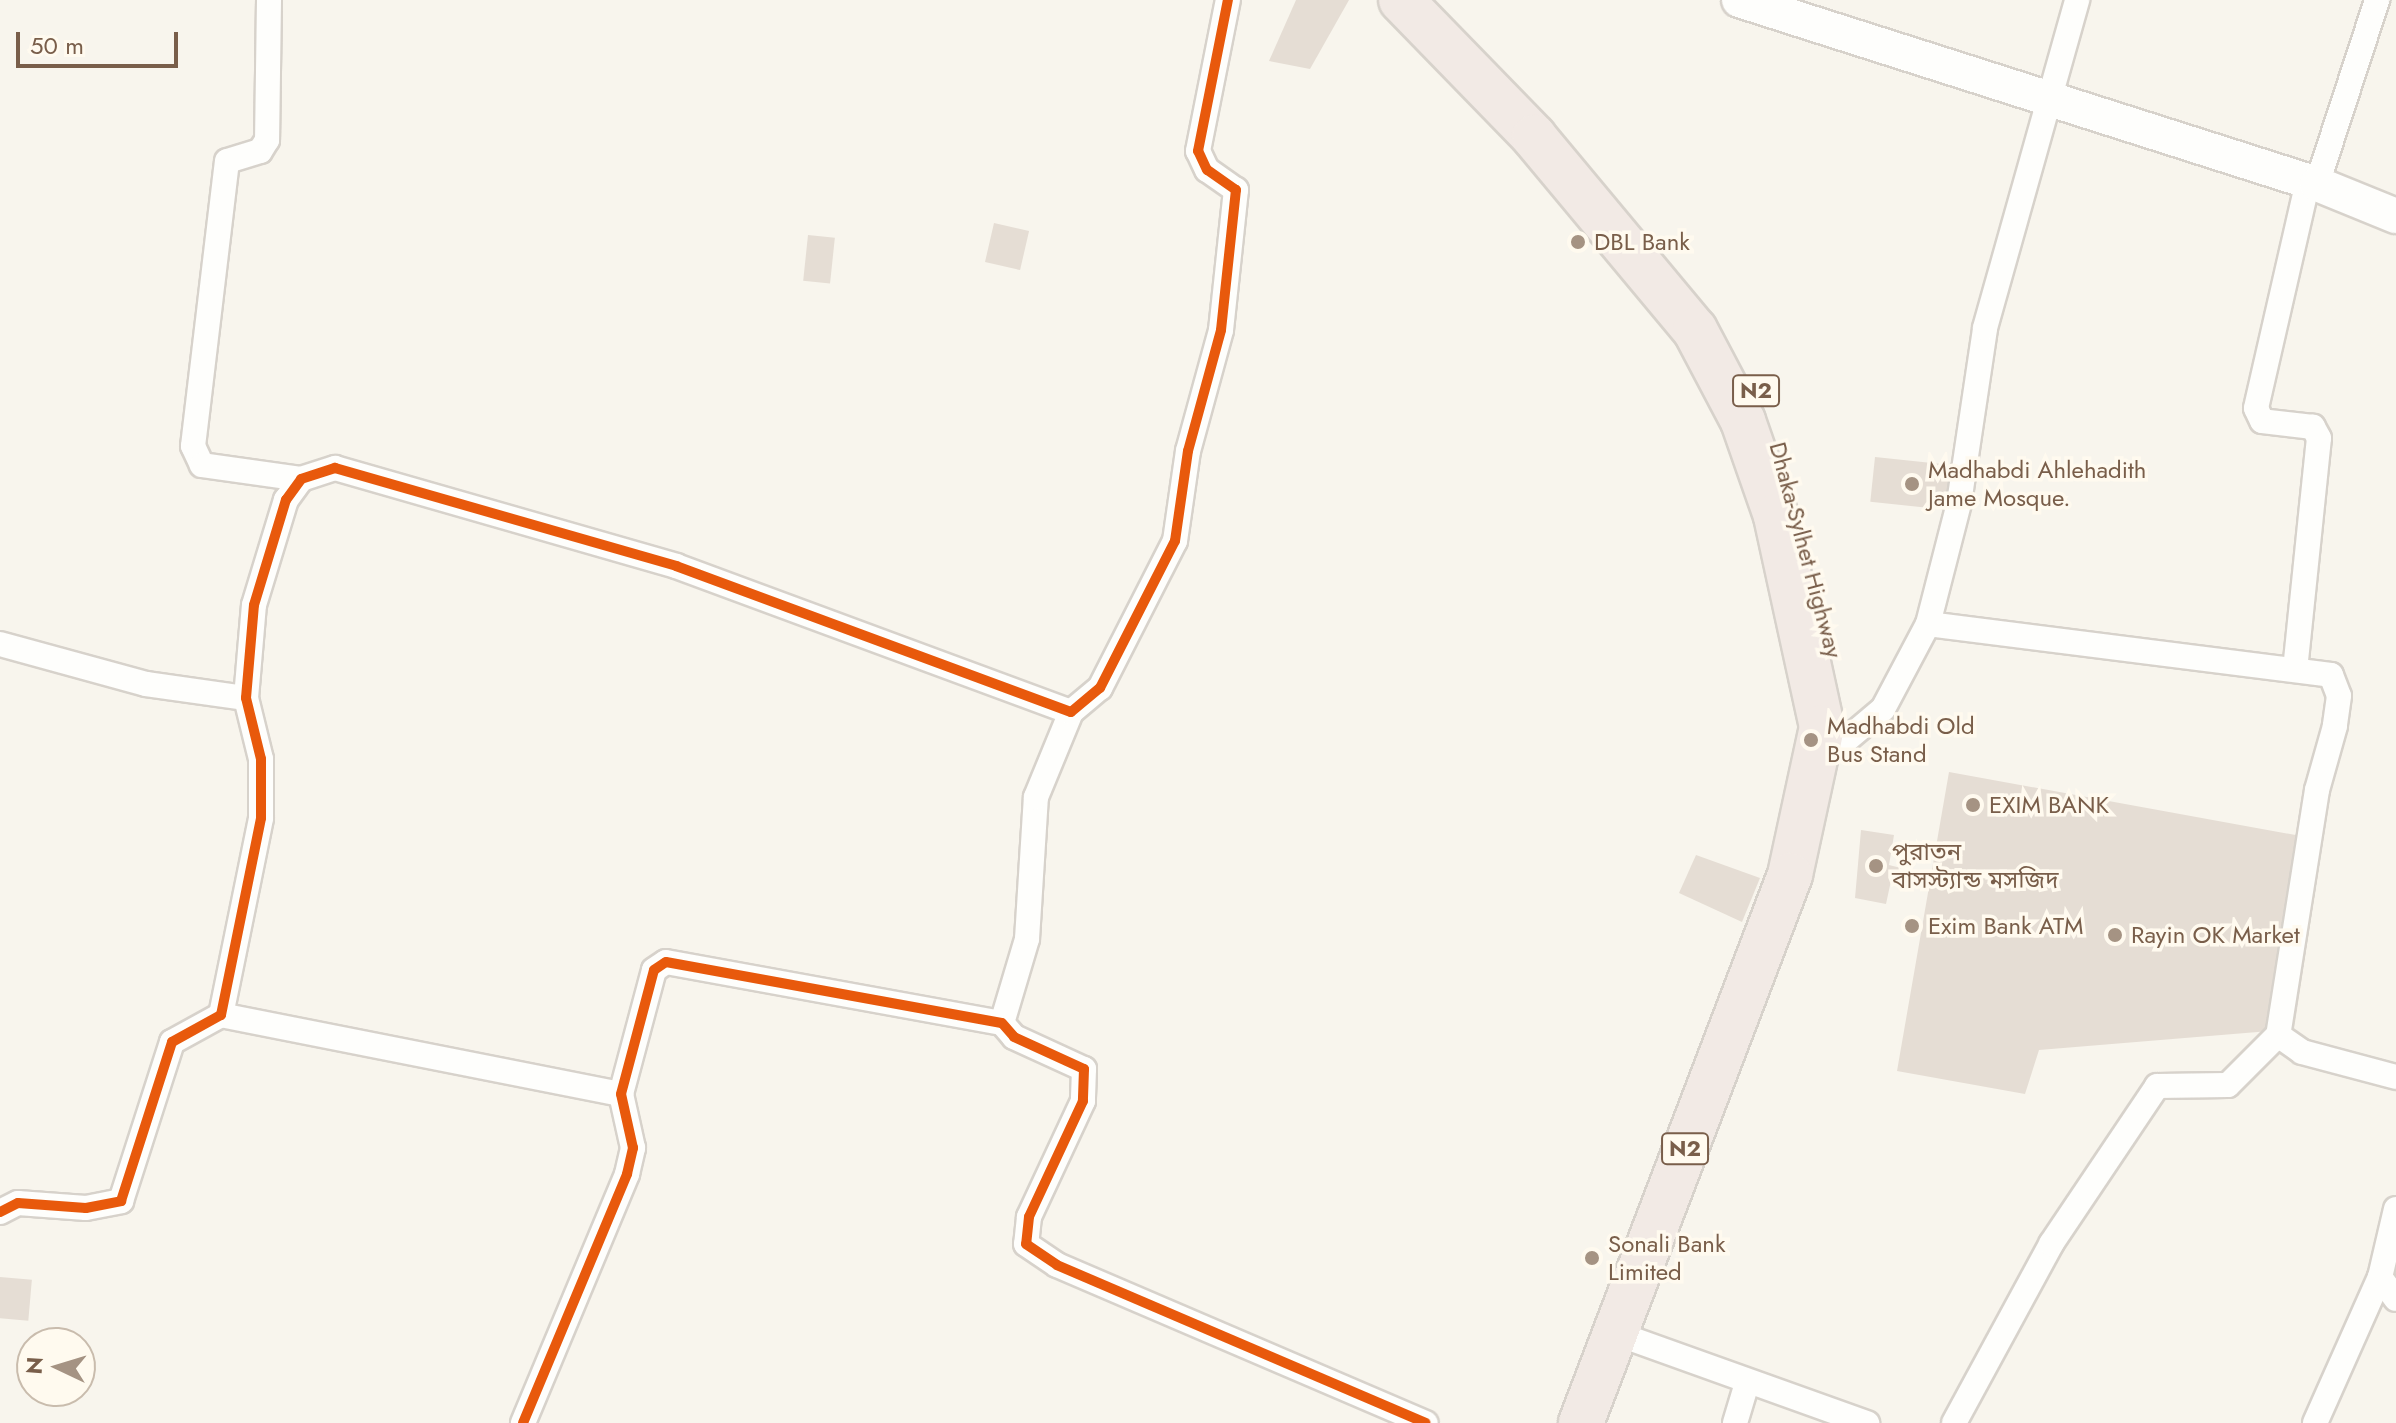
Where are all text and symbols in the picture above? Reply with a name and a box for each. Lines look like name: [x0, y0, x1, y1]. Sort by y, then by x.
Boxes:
scale bar: [20, 16, 182, 66]
text: 50 m: [30, 28, 84, 63]
place label: DBL Bank: [1594, 228, 1690, 256]
marker: DBL Bank: [1569, 233, 1587, 251]
road number: N2: [1732, 373, 1780, 409]
street label: Dhaka-Sylhet Highway: [1763, 439, 1849, 661]
place label: Madhabdi Ahlehadith Jame Mosque.: [1928, 456, 2146, 512]
marker: Madhabdi Ahlehadith Jame Mosque.: [1903, 475, 1921, 493]
place label: Madhabdi Old Bus Stand: [1827, 712, 1975, 768]
marker: Madhabdi Old Bus Stand: [1802, 731, 1820, 749]
place label: EXIM BANK: [1989, 791, 2109, 819]
marker: EXIM BANK: [1964, 796, 1982, 814]
place label: পুরাতন বাসস্ট্যান্ড মসজিদ: [1892, 838, 2059, 894]
marker: পুরাতন বাসস্ট্যান্ড মসজিদ: [1867, 857, 1885, 875]
place label: Exim Bank ATM: [1928, 912, 2083, 940]
marker: Exim Bank ATM: [1903, 917, 1921, 935]
place label: Rayin OK Market: [2131, 921, 2300, 949]
marker: Rayin OK Market: [2106, 926, 2124, 944]
road number: N2: [1661, 1131, 1709, 1167]
place label: Sonali Bank Limited: [1608, 1230, 1725, 1286]
marker: Sonali Bank Limited: [1583, 1249, 1601, 1267]
north arrow: [16, 1327, 96, 1407]
text: N: [17, 1356, 51, 1375]

